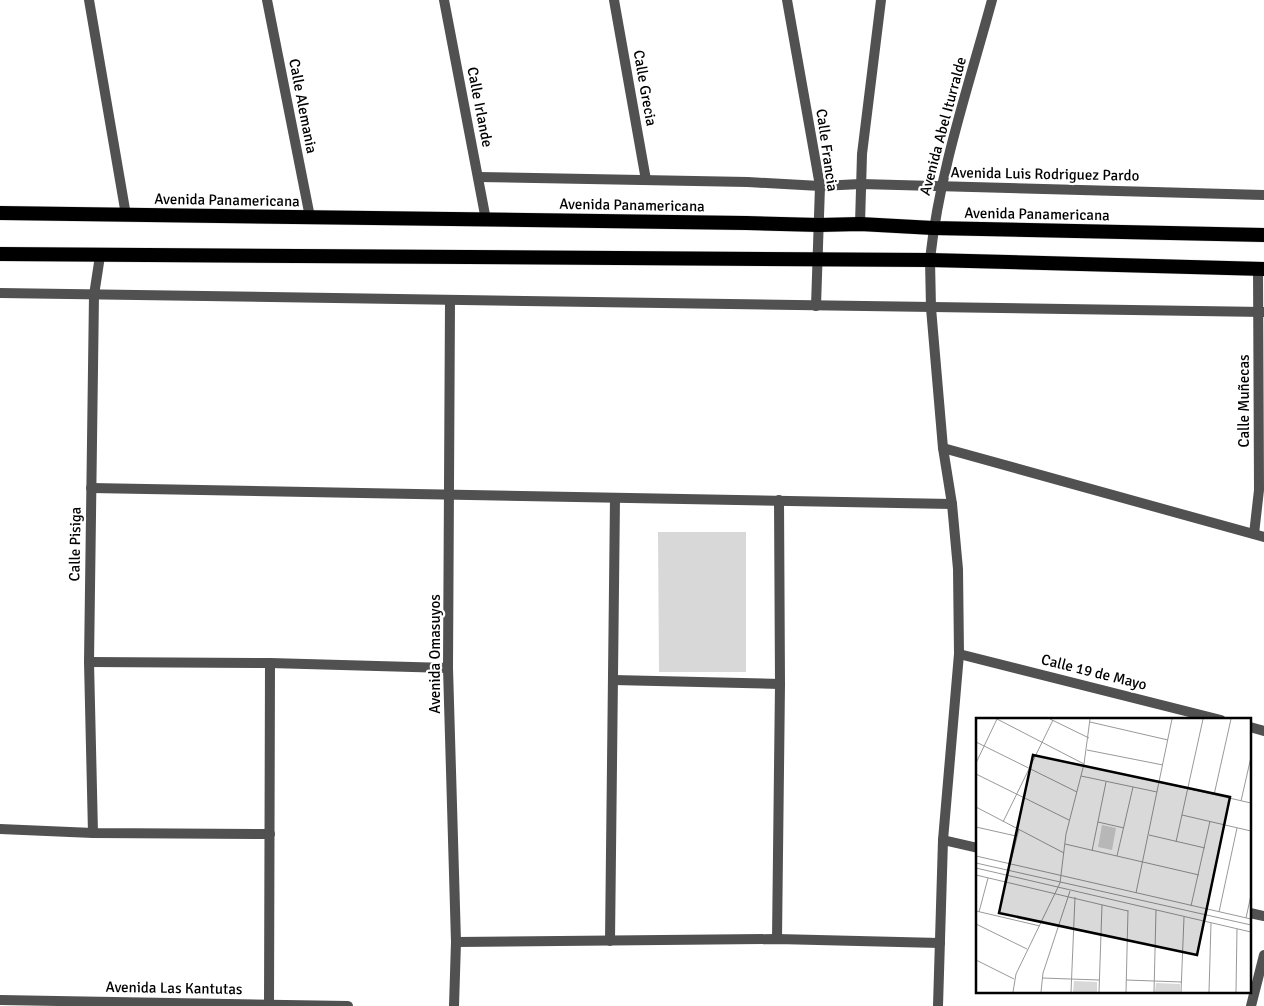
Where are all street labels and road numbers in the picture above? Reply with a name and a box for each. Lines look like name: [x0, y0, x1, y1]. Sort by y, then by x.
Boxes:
street label: Calle Grecia: [629, 48, 661, 128]
street label: Avenida Abel Iturralde: [916, 55, 970, 197]
street label: Calle Alemania: [285, 57, 321, 155]
street label: Calle Irlande: [463, 65, 497, 149]
street label: Calle Francia: [812, 107, 842, 193]
street label: Avenida Luis Rodriguez Pardo: [951, 163, 1140, 185]
street label: Avenida Panamericana: [154, 190, 300, 210]
street label: Avenida Panamericana: [559, 195, 705, 215]
street label: Avenida Panamericana: [964, 204, 1110, 224]
street label: Calle Muñecas: [1235, 354, 1253, 448]
street label: Calle Pisiga: [65, 507, 85, 581]
street label: Avenida Omasuyos: [426, 594, 444, 714]
street label: Calle 19 de Mayo: [1039, 650, 1149, 694]
street label: Avenida Las Kantutas: [105, 978, 243, 998]

